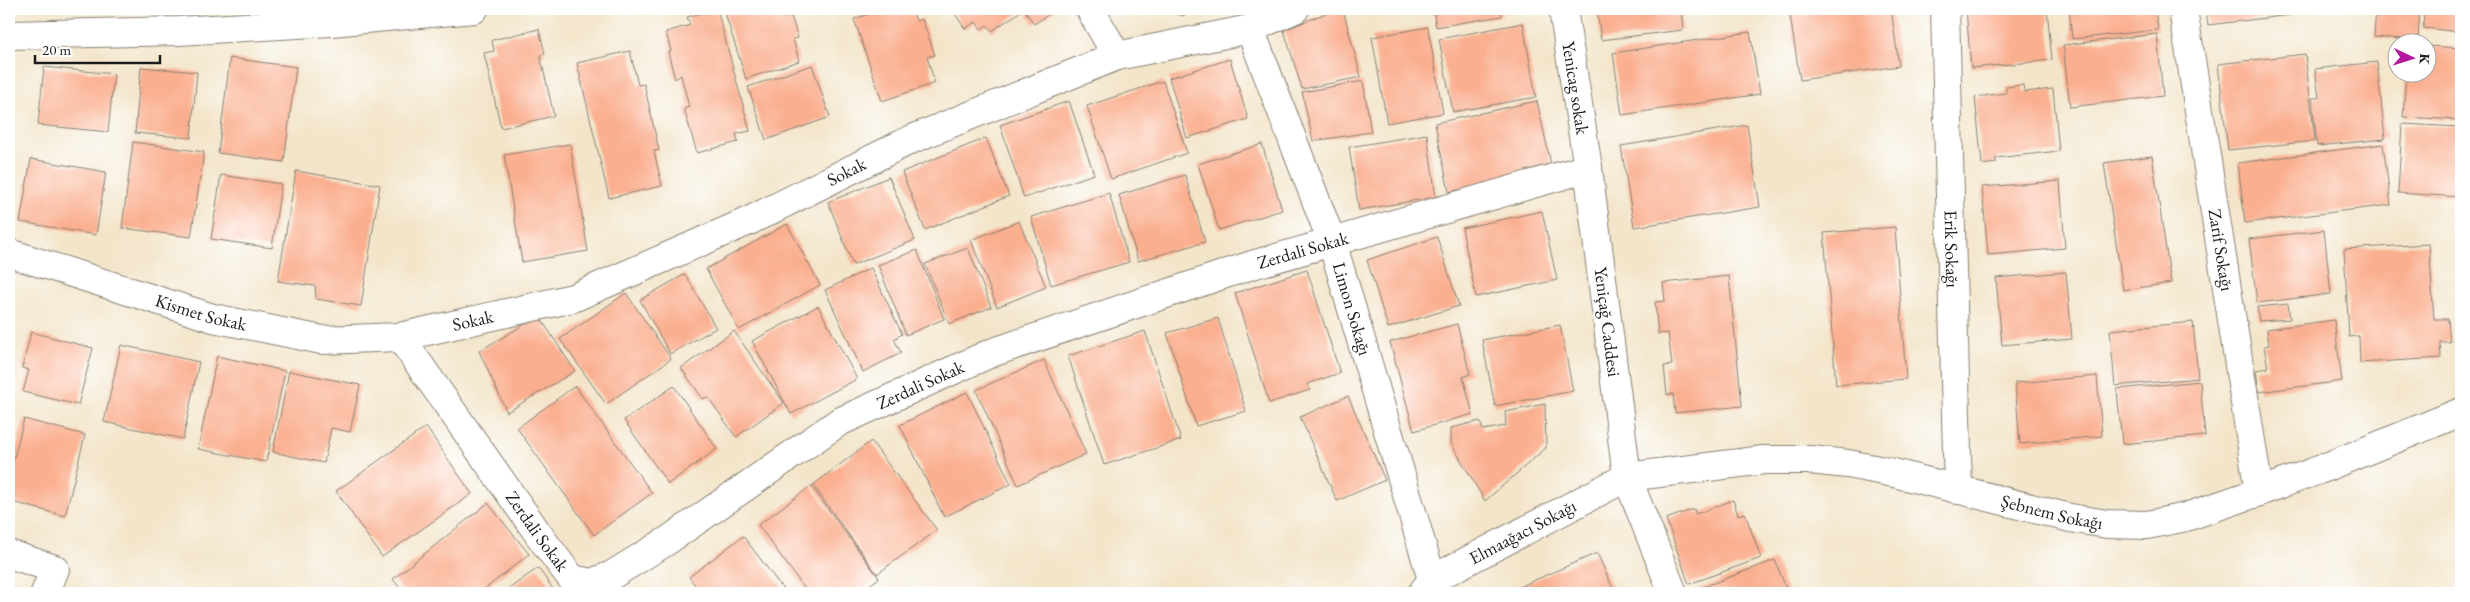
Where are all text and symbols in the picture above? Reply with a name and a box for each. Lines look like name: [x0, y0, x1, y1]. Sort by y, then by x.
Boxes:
scale bar: [35, 32, 160, 64]
north arrow: [2388, 32, 2438, 82]
text: 20 m: [42, 40, 71, 59]
street label: Yenicag sokak: [1557, 40, 1595, 137]
text: K: [2416, 53, 2434, 65]
street label: Sokak: [823, 152, 870, 191]
street label: Zarif Sokağı: [2204, 207, 2239, 293]
street label: Erik Sokağı: [1939, 210, 1965, 289]
street label: Zerdali Sokak: [1255, 226, 1352, 274]
street label: Limon Sokağı: [1328, 259, 1377, 359]
street label: Yeniçağ Caddesi: [1590, 265, 1626, 379]
street label: Kismet Sokak: [152, 288, 249, 336]
street label: Sokak: [450, 304, 496, 336]
street label: Zerdali Sokak: [873, 355, 968, 414]
street label: Zerdali Sokak: [501, 487, 575, 576]
street label: Şebnem Sokağı: [1999, 489, 2105, 534]
street label: Elmaağacı Sokağı: [1465, 494, 1580, 569]

